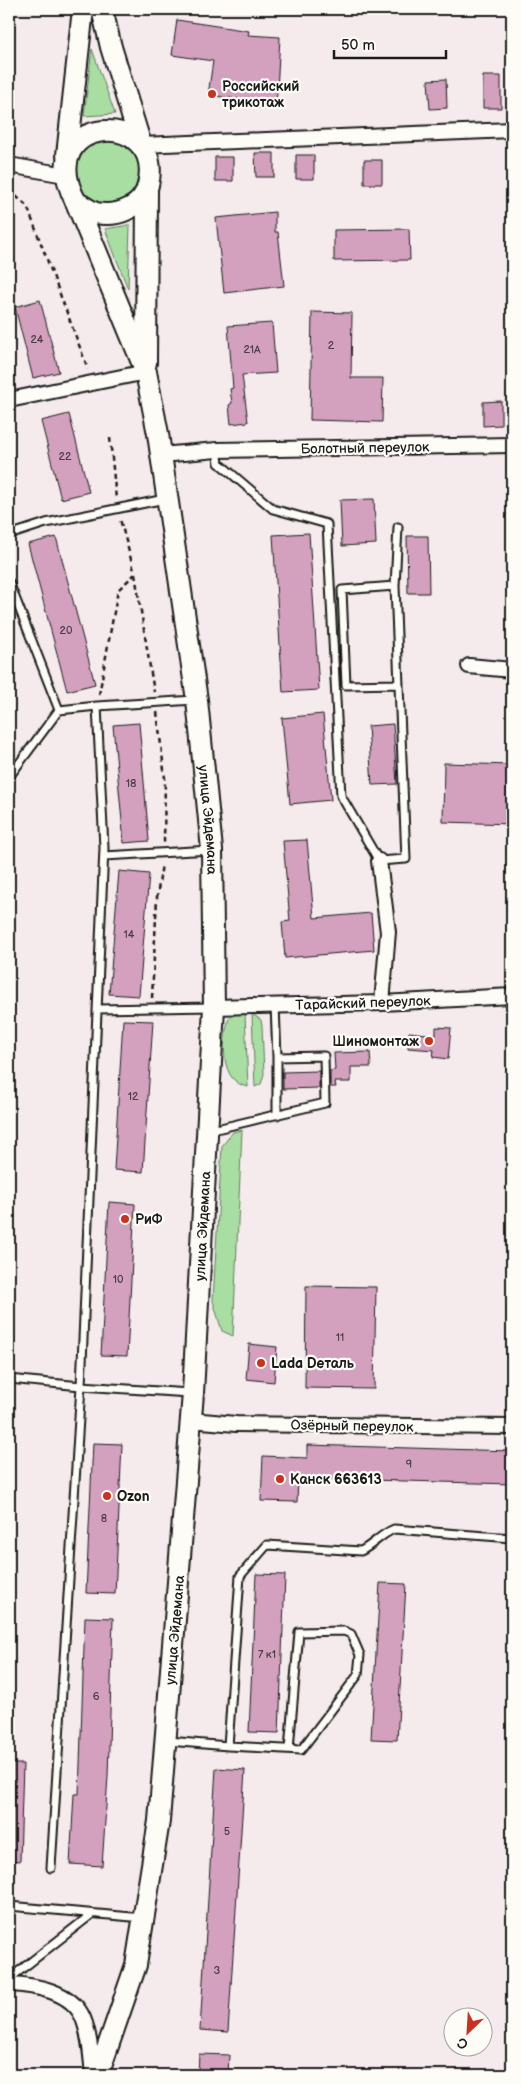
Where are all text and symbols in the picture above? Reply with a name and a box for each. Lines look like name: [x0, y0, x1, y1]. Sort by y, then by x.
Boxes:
scale bar: [334, 28, 446, 60]
text: 50 m: [341, 36, 375, 55]
place label: Российский трикотаж: [222, 78, 299, 111]
marker: Российский трикотаж: [206, 88, 218, 100]
house number: 24: [30, 333, 44, 346]
house number: 2: [328, 339, 335, 352]
house number: 21А: [243, 343, 261, 356]
street label: Болотный переулок: [300, 438, 430, 458]
house number: 22: [59, 450, 72, 463]
house number: 20: [60, 624, 73, 637]
street label: улица Эйдемана: [195, 764, 221, 876]
house number: 18: [126, 777, 136, 790]
house number: 14: [124, 928, 135, 941]
street label: Тарайский переулок: [295, 992, 431, 1014]
place label: Шиномонтаж: [332, 1033, 419, 1050]
marker: Шиномонтаж: [423, 1035, 435, 1047]
house number: 12: [128, 1090, 139, 1103]
street label: улица Эйдемана: [192, 1170, 214, 1281]
place label: РиФ: [135, 1211, 163, 1228]
marker: РиФ: [119, 1213, 131, 1225]
house number: 10: [113, 1273, 124, 1286]
house number: 11: [336, 1331, 344, 1344]
place label: Lada Dеталь: [271, 1355, 355, 1372]
marker: Lada Dеталь: [255, 1357, 267, 1369]
street label: Озёрный переулок: [290, 1416, 414, 1436]
house number: 9: [406, 1458, 412, 1471]
place label: Канск 663613: [290, 1471, 382, 1488]
marker: Канск 663613: [274, 1473, 286, 1485]
place label: Ozon: [117, 1488, 150, 1505]
marker: Ozon: [101, 1490, 113, 1502]
house number: 8: [101, 1512, 107, 1525]
street label: улица Эйдемана: [162, 1574, 188, 1686]
house number: 7 к1: [258, 1648, 276, 1661]
house number: 6: [93, 1690, 100, 1703]
house number: 5: [224, 1825, 230, 1838]
house number: 3: [214, 1964, 221, 1977]
north arrow: [444, 2006, 494, 2056]
text: С: [454, 2033, 471, 2053]

